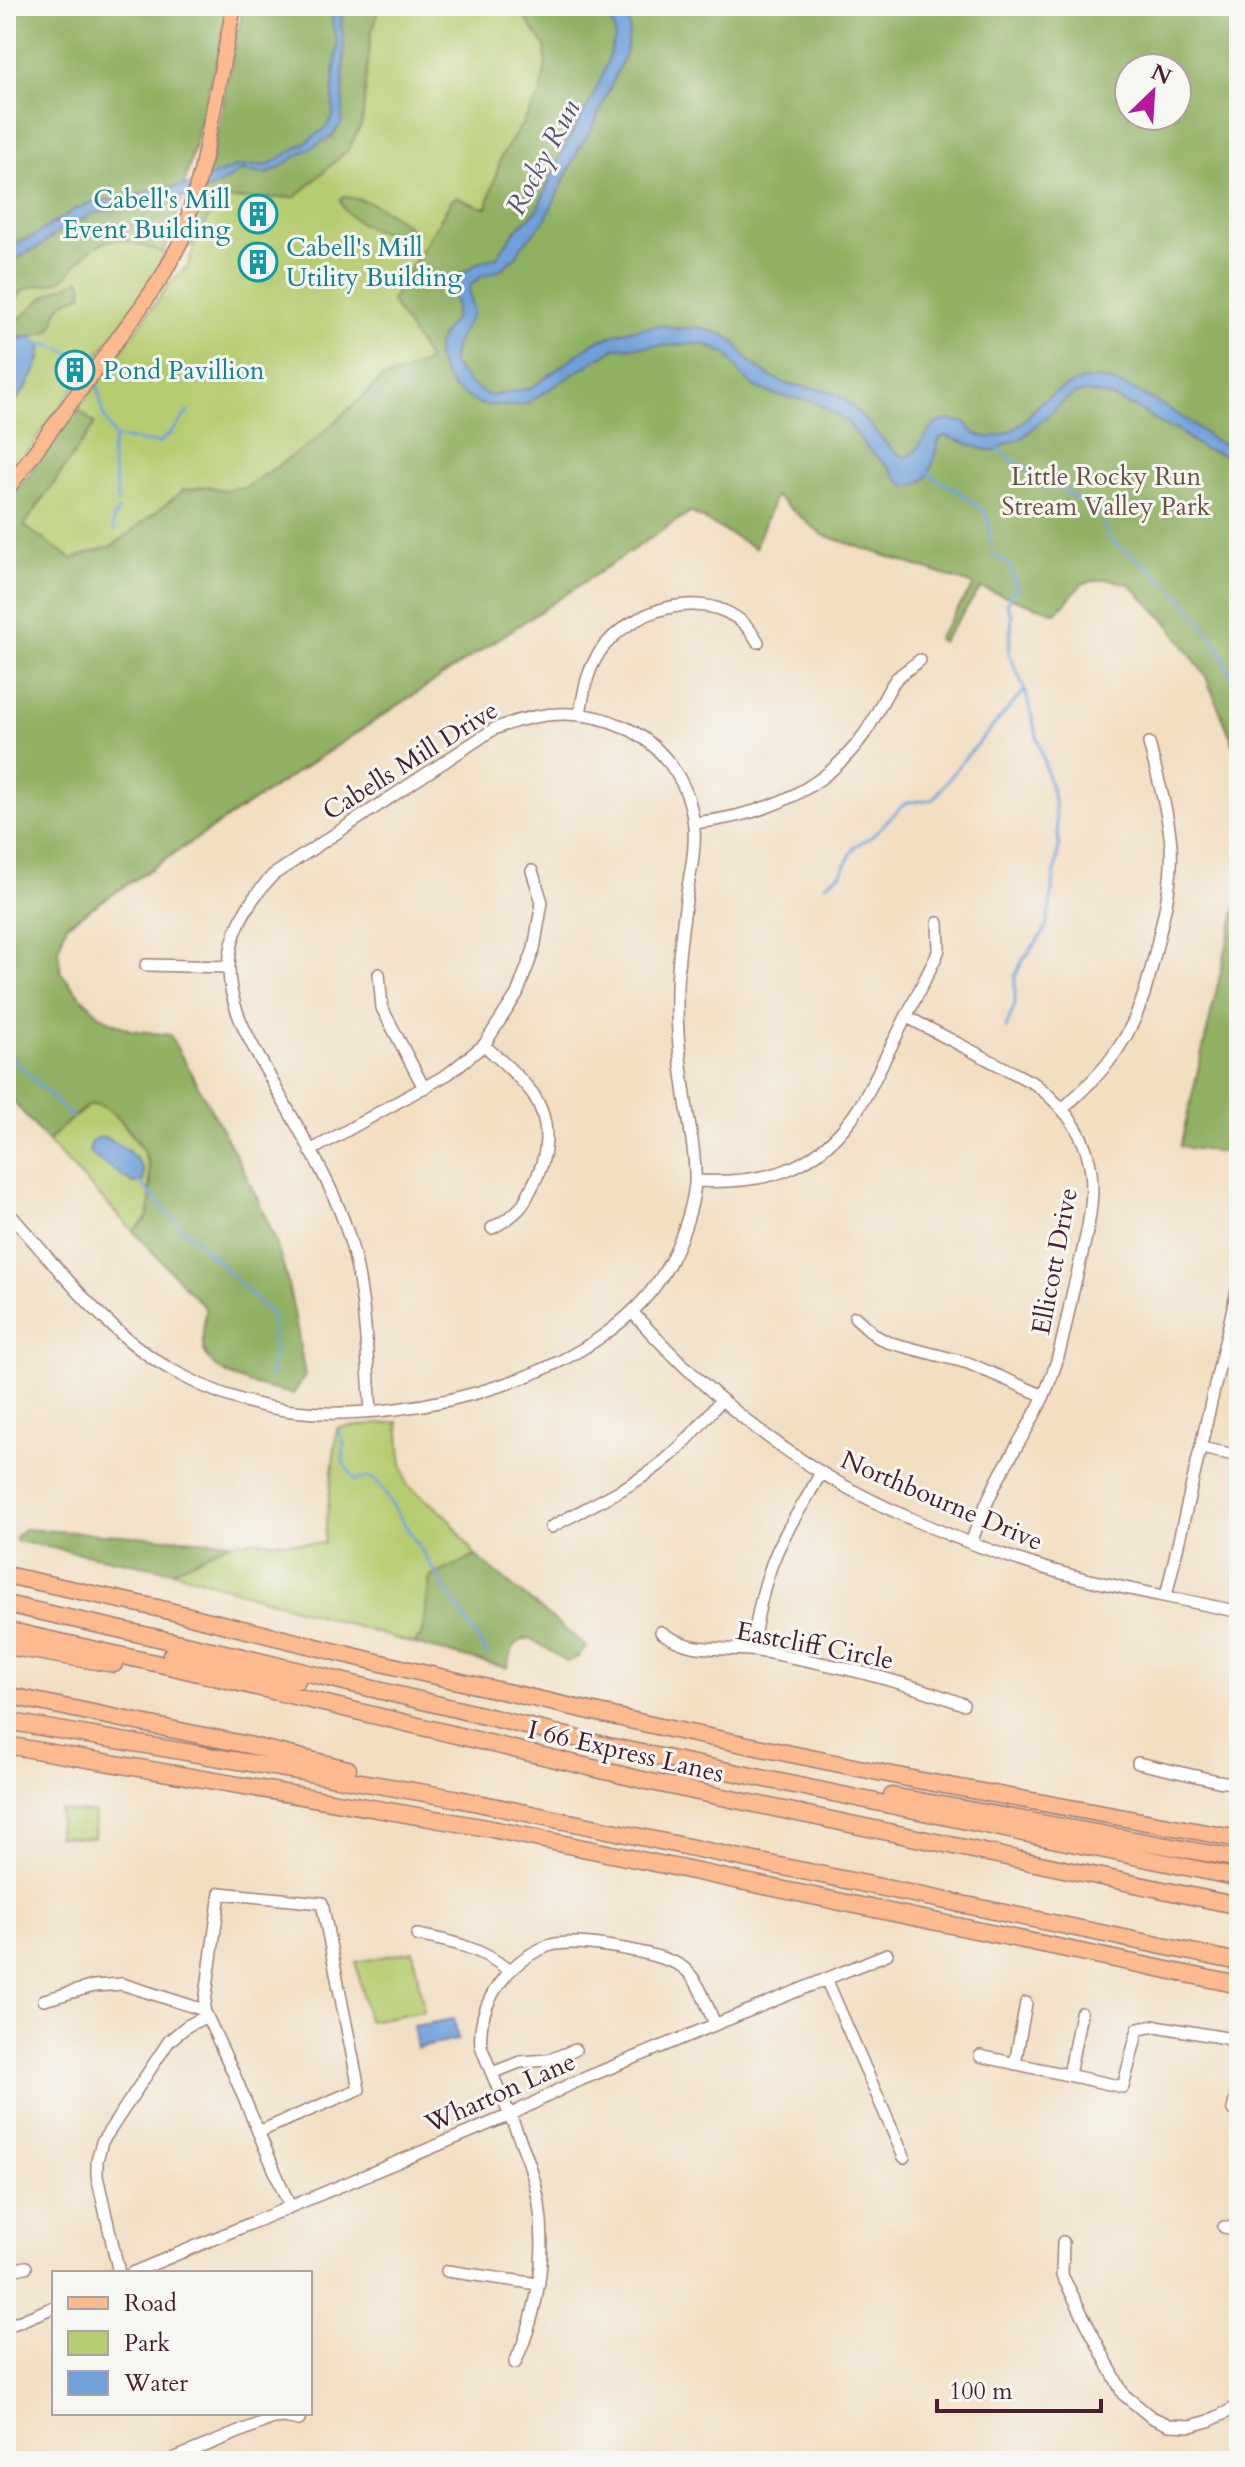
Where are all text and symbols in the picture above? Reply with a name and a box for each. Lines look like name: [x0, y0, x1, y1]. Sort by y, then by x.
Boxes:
north arrow: [1113, 52, 1193, 132]
text: N: [1146, 57, 1176, 92]
water label: Rocky Run: [497, 93, 589, 222]
place label: Cabell's Mill Event Building: [63, 182, 230, 247]
building icon: Cabell's Mill Event Building: [237, 193, 279, 235]
place label: Cabell's Mill Utility Building: [286, 230, 462, 295]
building icon: Cabell's Mill Utility Building: [237, 241, 279, 283]
building icon: Pond Pavillion: [54, 349, 96, 391]
place label: Pond Pavillion: [103, 353, 265, 388]
park label: Little Rocky Run Stream Valley Park: [1002, 459, 1211, 524]
street label: Cabells Mill Drive: [316, 692, 505, 828]
street label: Ellicott Drive: [1023, 1185, 1086, 1337]
street label: Northbourne Drive: [835, 1442, 1048, 1559]
street label: Eastcliff Circle: [733, 1613, 897, 1678]
street label: I 66 Express Lanes: [524, 1712, 727, 1791]
street label: Wharton Lane: [419, 2044, 581, 2142]
legend: [52, 2271, 312, 2415]
text: Road: [124, 2287, 177, 2320]
text: Park: [124, 2327, 170, 2360]
scale bar: [937, 2363, 1101, 2413]
text: Water: [123, 2367, 188, 2400]
text: 100 m: [949, 2375, 1013, 2408]

